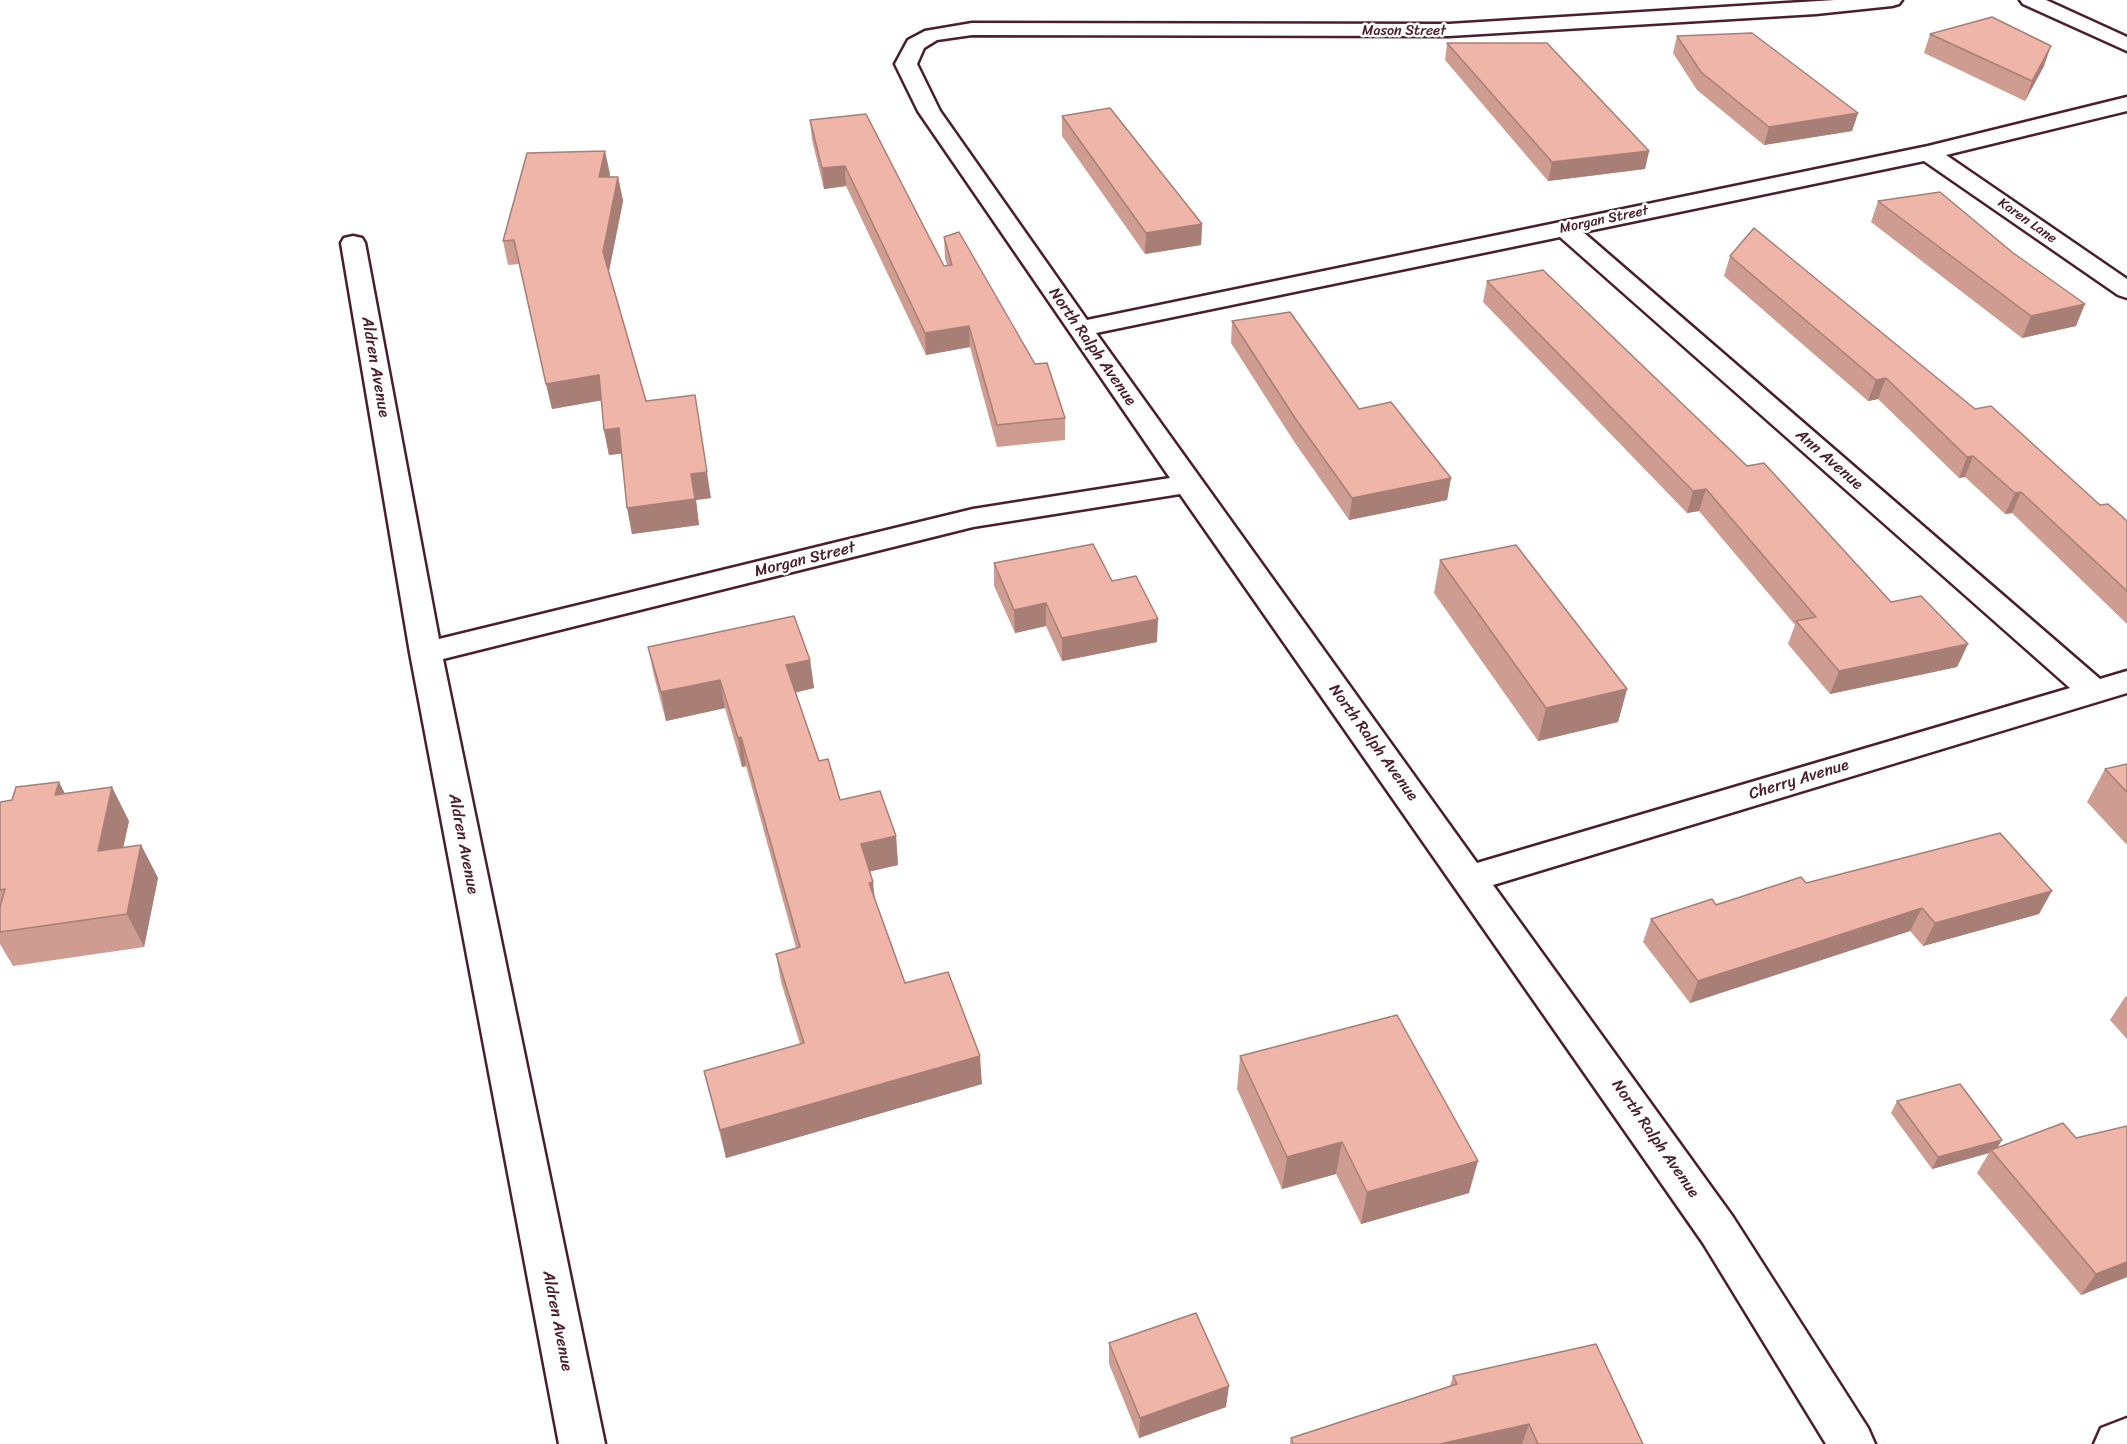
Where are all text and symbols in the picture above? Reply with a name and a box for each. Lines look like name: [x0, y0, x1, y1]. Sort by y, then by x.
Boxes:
street label: Mason Street: [1362, 23, 1446, 39]
street label: Karen Lane: [1994, 195, 2060, 247]
street label: Morgan Street: [1558, 202, 1650, 238]
street label: North Ralph Avenue: [1044, 284, 1140, 410]
street label: Aldren Avenue: [357, 315, 393, 419]
street label: Ann Avenue: [1791, 426, 1867, 494]
street label: Morgan Street: [753, 538, 857, 582]
street label: North Ralph Avenue: [1324, 681, 1422, 805]
street label: Cherry Avenue: [1747, 756, 1851, 804]
street label: Aldren Avenue: [444, 792, 482, 896]
street label: North Ralph Avenue: [1607, 1076, 1703, 1202]
street label: Aldren Avenue: [538, 1269, 576, 1373]

